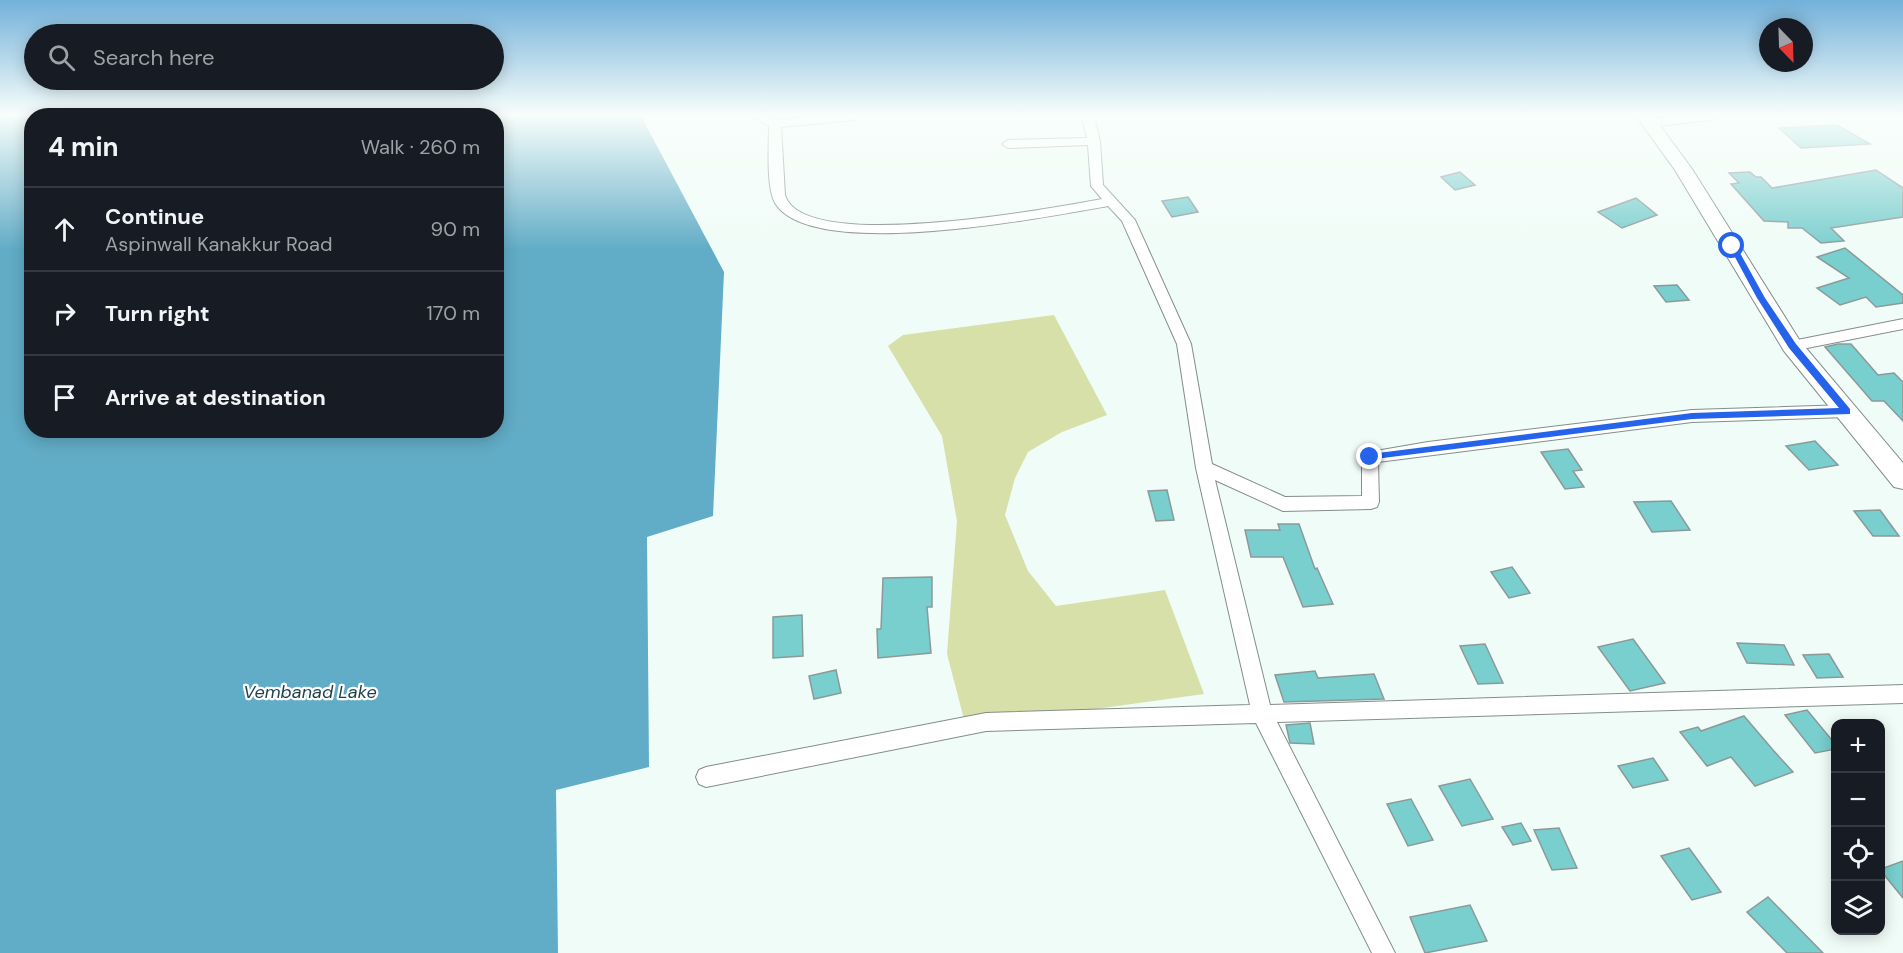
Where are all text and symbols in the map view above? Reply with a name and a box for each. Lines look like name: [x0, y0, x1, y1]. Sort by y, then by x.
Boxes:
north arrow: [1759, 18, 1813, 72]
search box: [24, 24, 504, 90]
icon: search: [45, 41, 78, 74]
text: Search here: [93, 43, 214, 72]
text: 4 min: [48, 130, 119, 164]
text: Walk · 260 m: [361, 134, 480, 160]
text: Continue: [105, 202, 204, 231]
icon: ahead: [48, 213, 81, 246]
text: 90 m: [431, 216, 480, 242]
text: Aspinwall Kanakkur Road: [105, 231, 333, 257]
route start: [1718, 232, 1744, 258]
icon: right: [48, 297, 81, 330]
text: Turn right: [105, 299, 210, 328]
text: 170 m: [427, 300, 480, 326]
icon: arrive: [48, 381, 81, 414]
text: Arrive at destination: [105, 383, 326, 412]
route end: [1356, 443, 1382, 469]
water label: Vembanad Lake: [243, 680, 377, 704]
map controls: [1831, 719, 1885, 935]
button: +: [1831, 719, 1885, 773]
button: −: [1831, 773, 1885, 827]
button: locate: [1831, 827, 1885, 881]
button: layers: [1831, 881, 1885, 935]

